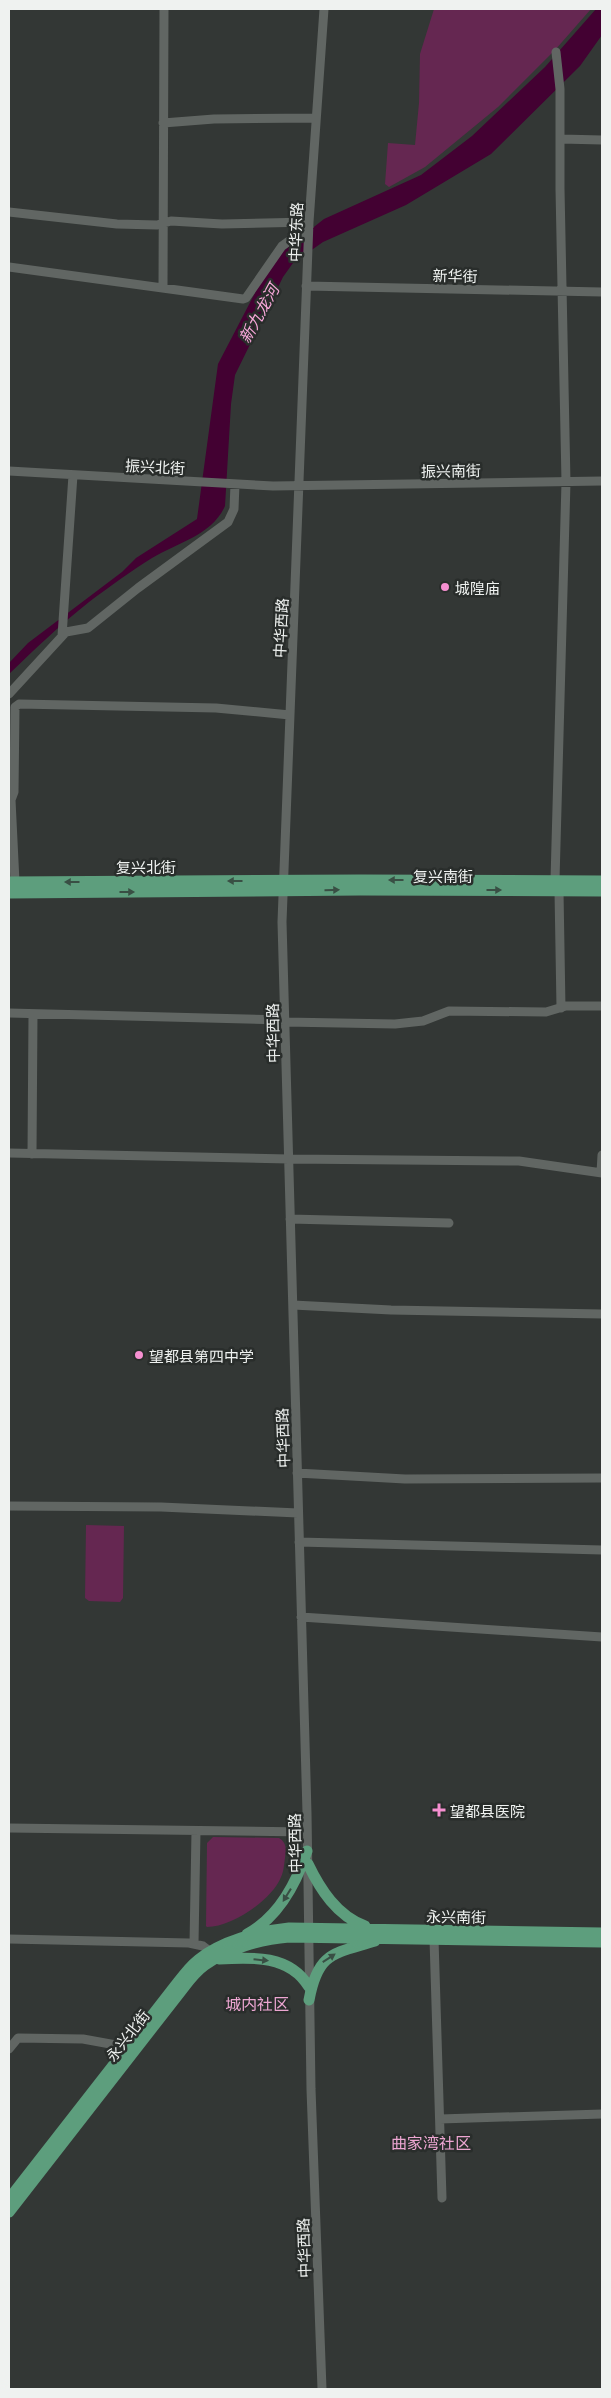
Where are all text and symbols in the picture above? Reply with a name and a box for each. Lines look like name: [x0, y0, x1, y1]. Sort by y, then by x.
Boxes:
street label: 中华东路: [283, 202, 307, 262]
street label: 新华街: [432, 264, 478, 286]
water label: 新九龙河: [232, 277, 285, 347]
street label: 振兴北街: [124, 454, 186, 478]
street label: 振兴南街: [421, 459, 481, 481]
place label: 城隍庙: [455, 577, 500, 598]
marker: 城隍庙: [439, 581, 451, 593]
street label: 中华西路: [268, 597, 292, 659]
street label: 复兴北街: [116, 856, 176, 877]
street label: 复兴南街: [413, 865, 473, 886]
one-way arrow: [388, 876, 404, 884]
one-way arrow: [226, 877, 242, 885]
one-way arrow: [64, 878, 80, 886]
one-way arrow: [324, 886, 340, 894]
one-way arrow: [487, 886, 503, 894]
one-way arrow: [120, 888, 136, 896]
street label: 中华西路: [261, 1003, 283, 1063]
place label: 望都县第四中学: [149, 1345, 254, 1366]
marker: 望都县第四中学: [133, 1349, 145, 1361]
street label: 中华西路: [270, 1408, 294, 1468]
place label: 望都县医院: [450, 1800, 525, 1821]
marker: 望都县医院: [432, 1803, 446, 1817]
street label: 中华西路: [283, 1813, 305, 1873]
one-way arrow: [282, 1888, 292, 1901]
street label: 永兴南街: [426, 1905, 486, 1927]
one-way arrow: [322, 1953, 336, 1963]
one-way arrow: [254, 1956, 270, 1964]
district label: 城内社区: [225, 1991, 289, 2015]
street label: 永兴北街: [100, 2005, 154, 2065]
district label: 曲家湾社区: [391, 2130, 471, 2154]
street label: 中华西路: [291, 2218, 315, 2278]

